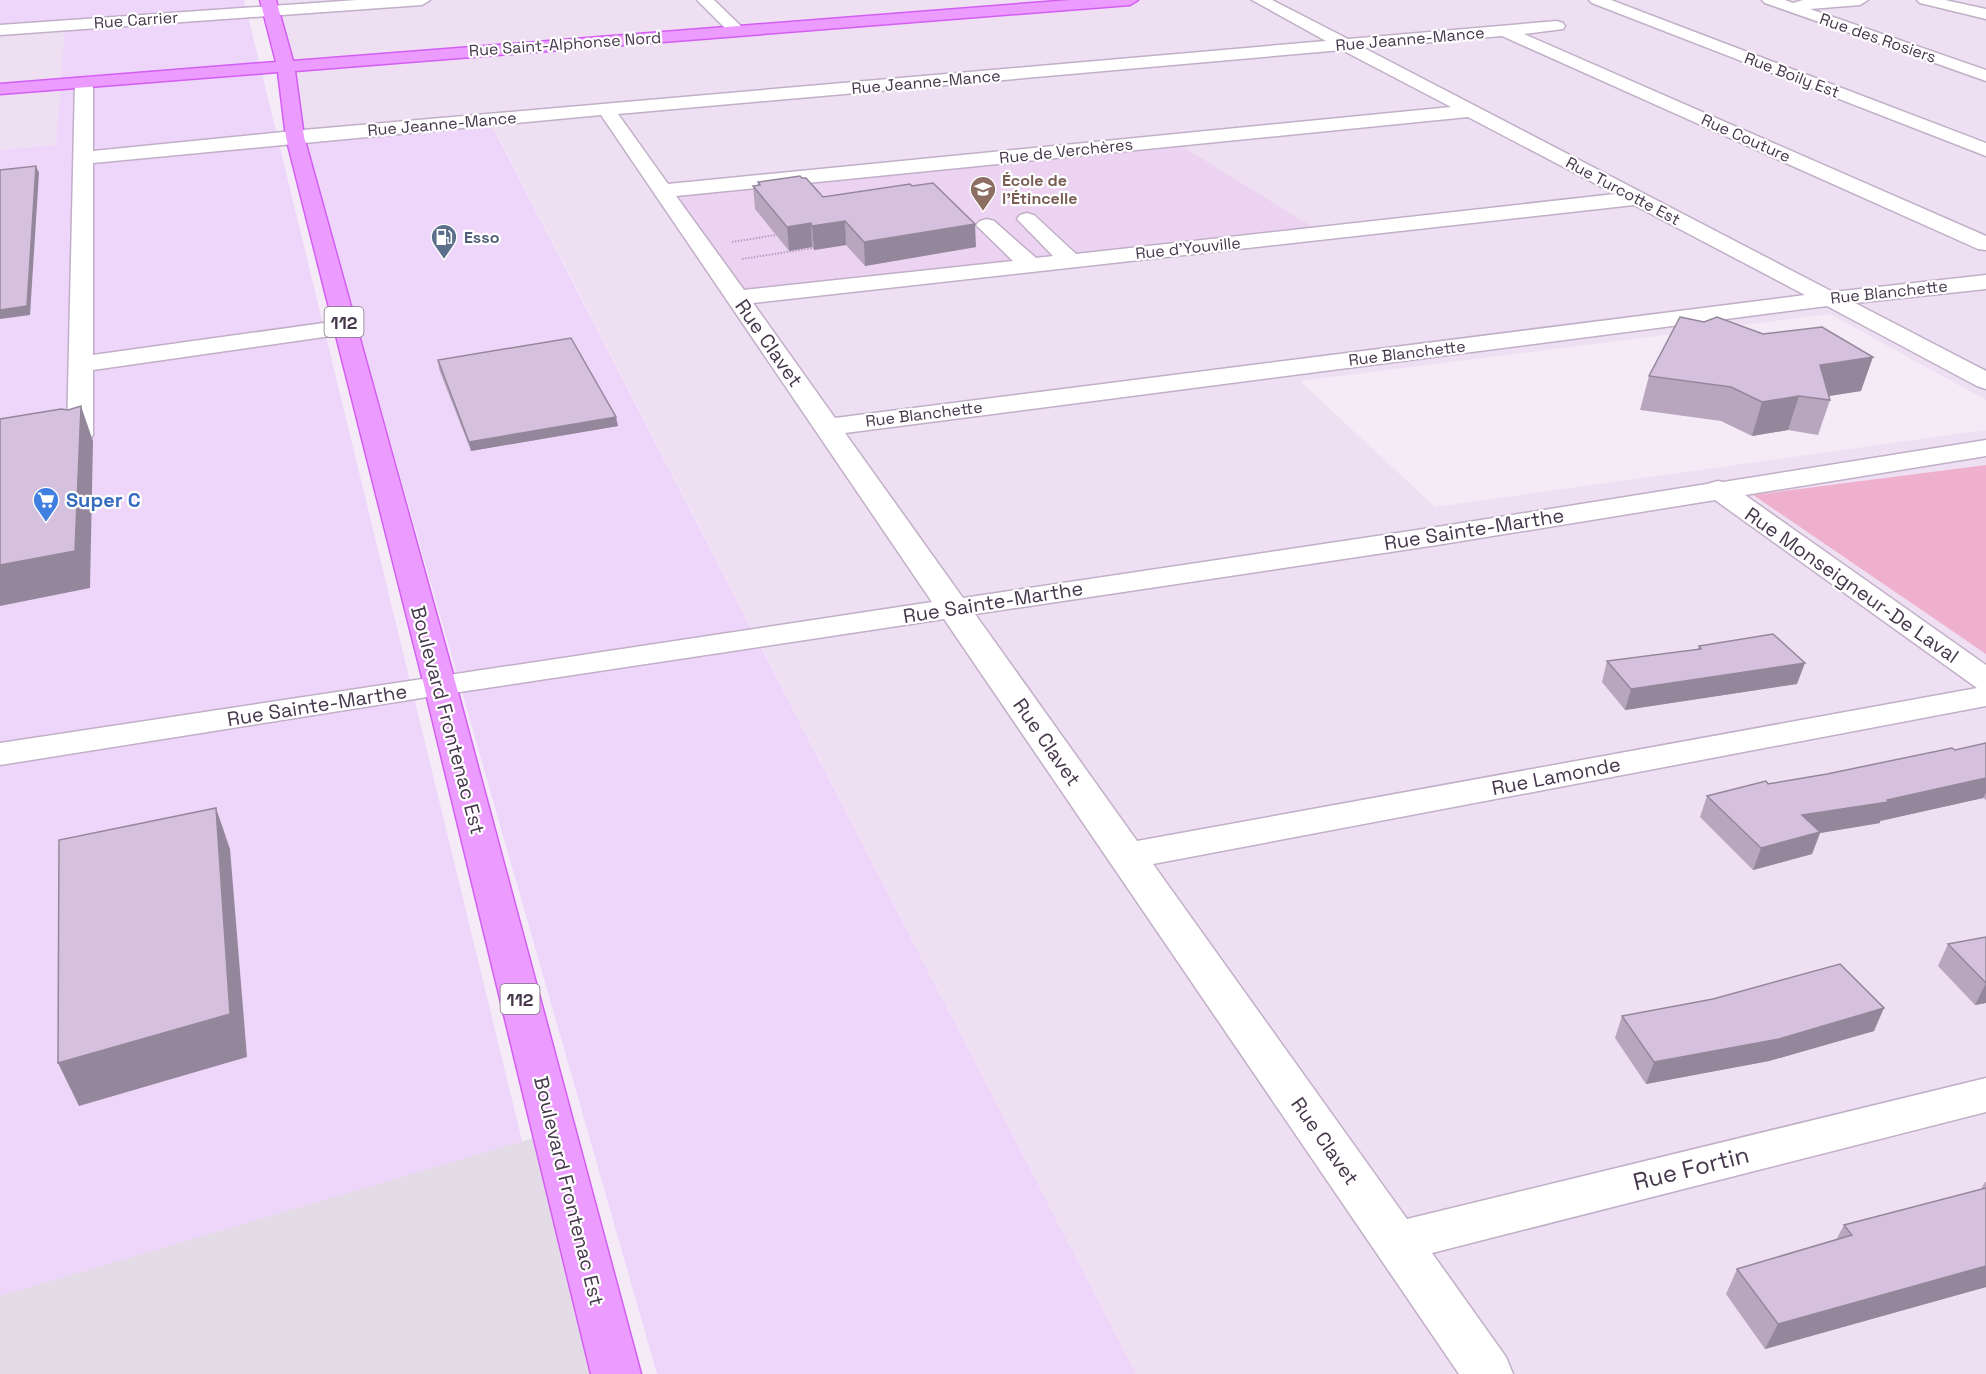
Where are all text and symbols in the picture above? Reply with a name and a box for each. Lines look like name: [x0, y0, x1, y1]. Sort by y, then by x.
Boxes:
street label: Rue Carrier: [93, 7, 179, 33]
street label: Rue des Rosiers: [1817, 8, 1939, 68]
street label: Rue Jeanne-Mance: [1335, 22, 1485, 56]
street label: Rue Saint-Alphonse Nord: [468, 27, 662, 61]
street label: Rue Boily Est: [1741, 47, 1843, 103]
street label: Rue Jeanne-Mance: [851, 65, 1001, 99]
street label: Rue Jeanne-Mance: [367, 107, 517, 141]
street label: Rue Couture: [1698, 109, 1794, 167]
street label: Rue de Verchères: [998, 134, 1134, 168]
street label: Rue Turcotte Est: [1562, 152, 1684, 230]
place label: École de l'Étincelle: [1002, 170, 1078, 209]
school or university icon: École de l'Étincelle: [968, 174, 998, 212]
fuel station icon: Esso: [429, 222, 459, 260]
place label: Esso: [464, 227, 500, 248]
street label: Rue d'Youville: [1134, 232, 1242, 264]
street label: Rue Blanchette: [1829, 275, 1949, 309]
street label: Rue Clavet: [729, 294, 809, 392]
road number: 112: [324, 307, 364, 337]
street label: Rue Blanchette: [1347, 335, 1467, 371]
street label: Rue Blanchette: [864, 396, 984, 432]
supermarket icon: Super C: [31, 485, 61, 523]
place label: Super C: [66, 487, 141, 513]
street label: Rue Monseigneur-De Laval: [1740, 501, 1964, 669]
street label: Rue Sainte-Marthe: [1382, 502, 1566, 556]
street label: Rue Sainte-Marthe: [901, 575, 1085, 629]
street label: Boulevard Frontenac Est: [405, 603, 491, 837]
street label: Rue Sainte-Marthe: [225, 678, 409, 732]
street label: Rue Clavet: [1007, 693, 1087, 791]
street label: Rue Lamonde: [1489, 751, 1623, 801]
road number: 112: [500, 984, 540, 1014]
street label: Boulevard Frontenac Est: [528, 1074, 610, 1308]
street label: Rue Clavet: [1285, 1092, 1365, 1190]
street label: Rue Fortin: [1630, 1139, 1752, 1197]

